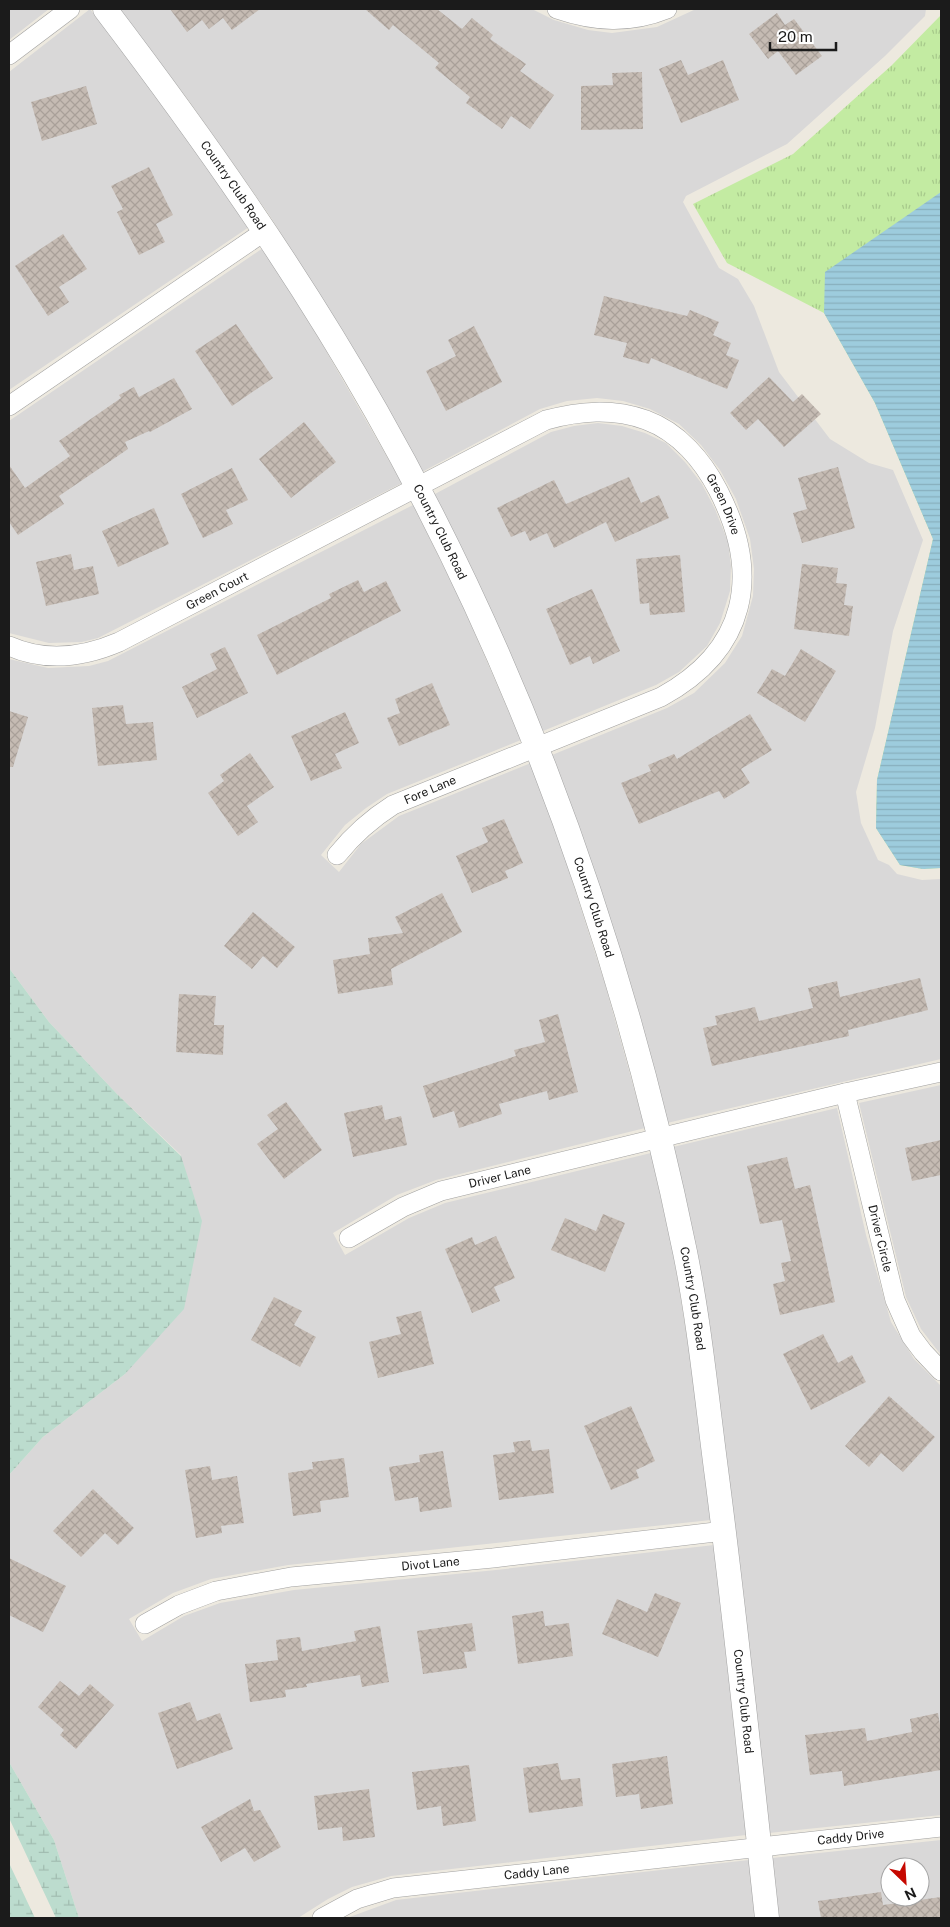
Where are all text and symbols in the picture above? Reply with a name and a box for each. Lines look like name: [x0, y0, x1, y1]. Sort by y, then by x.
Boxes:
scale bar: [770, 20, 836, 52]
text: 20 m: [778, 28, 813, 45]
street label: Country Club Road: [198, 138, 269, 232]
street label: Green Drive: [703, 471, 743, 537]
street label: Country Club Road: [410, 482, 470, 582]
street label: Green Court: [184, 569, 251, 613]
street label: Fore Lane: [402, 773, 458, 807]
street label: Country Club Road: [571, 855, 617, 959]
street label: Driver Lane: [467, 1162, 532, 1191]
street label: Driver Circle: [865, 1203, 895, 1274]
street label: Country Club Road: [677, 1245, 708, 1351]
street label: Divot Lane: [401, 1554, 461, 1574]
street label: Country Club Road: [731, 1648, 756, 1754]
street label: Caddy Drive: [817, 1826, 885, 1848]
north arrow: [880, 1857, 930, 1907]
street label: Caddy Lane: [503, 1861, 570, 1883]
text: N: [902, 1884, 919, 1903]

